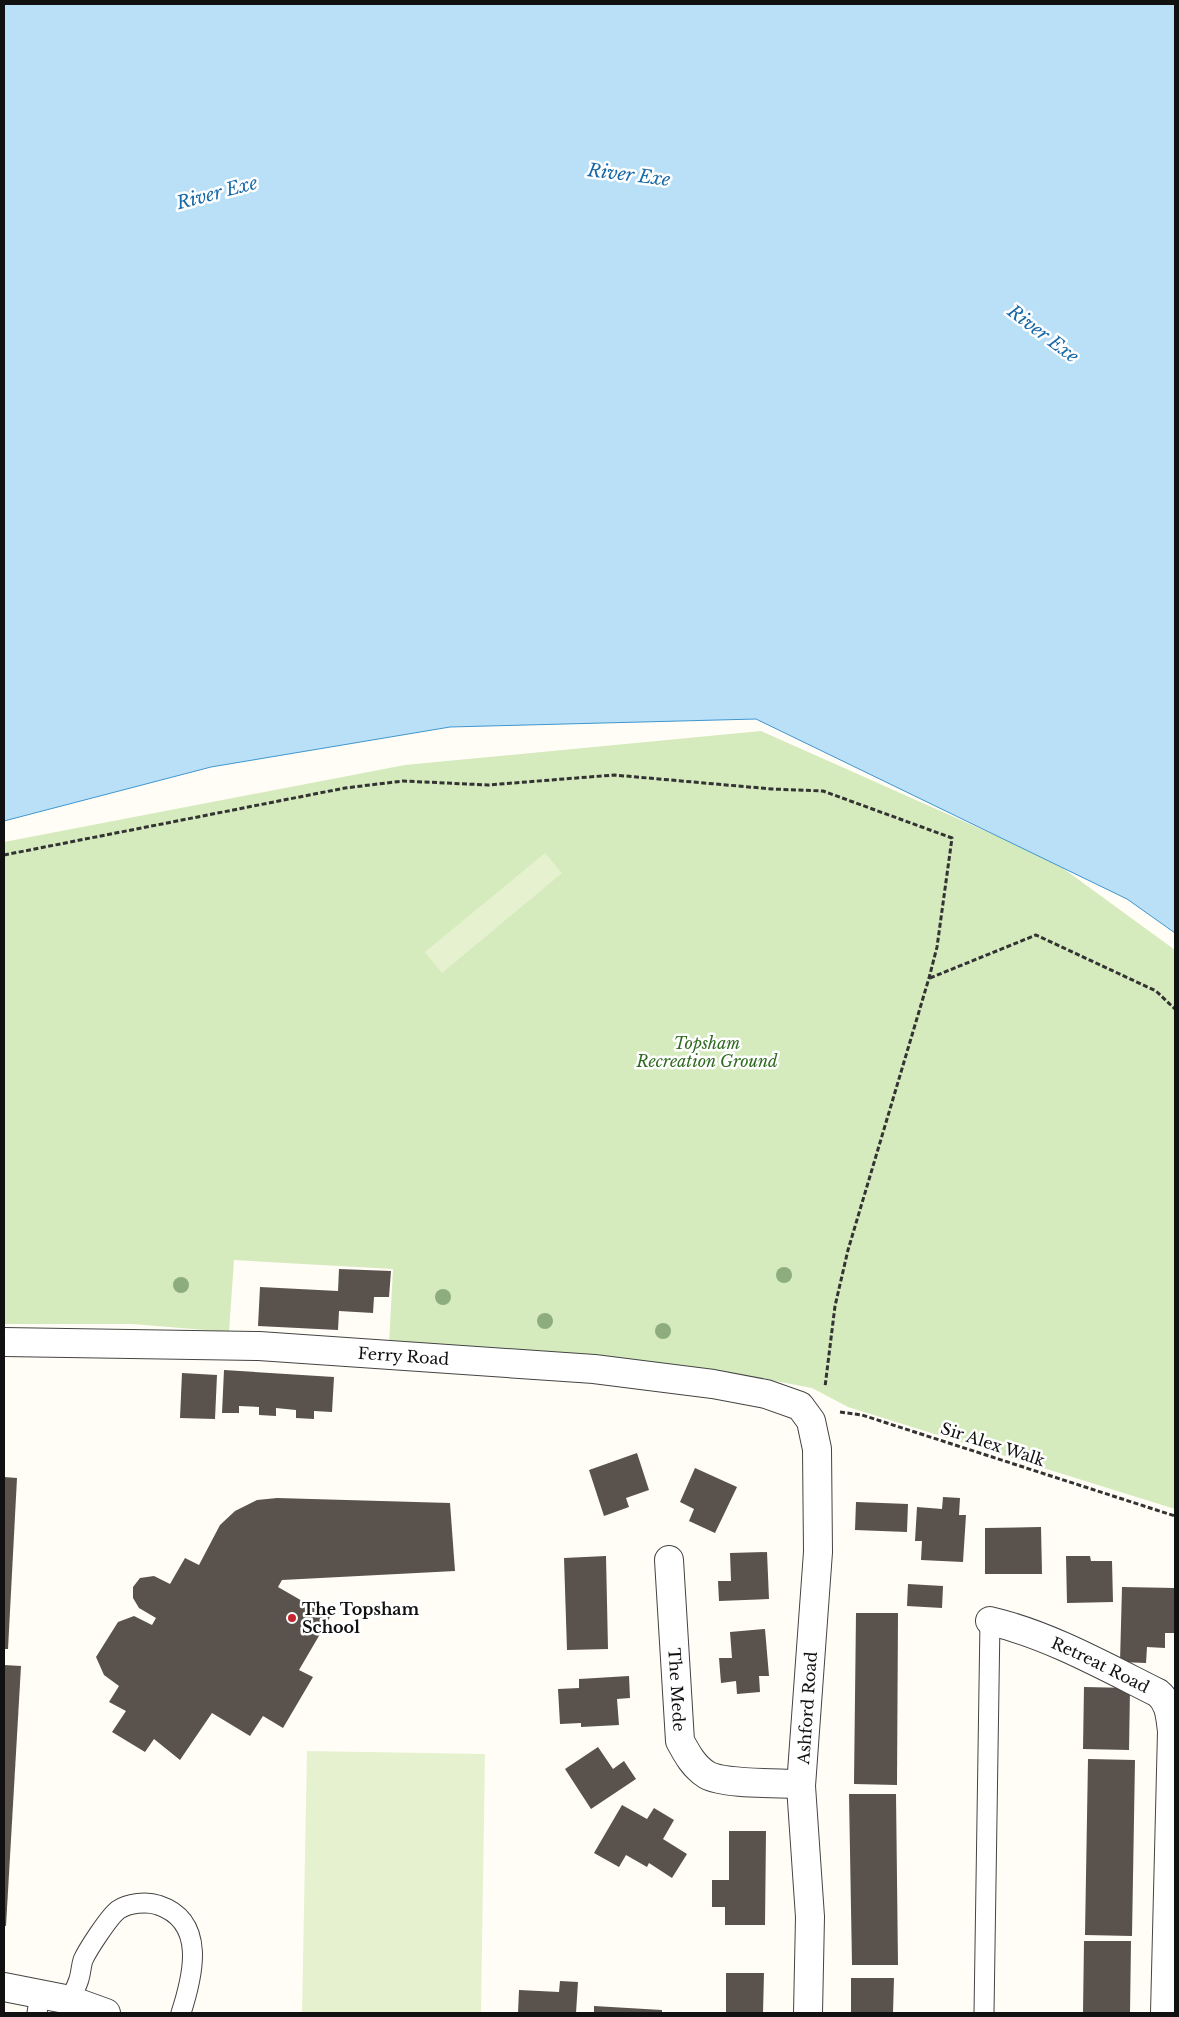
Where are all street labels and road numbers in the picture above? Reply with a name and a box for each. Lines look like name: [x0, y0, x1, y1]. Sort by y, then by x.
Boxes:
street label: Ferry Road: [357, 1343, 450, 1369]
street label: Sir Alex Walk: [938, 1418, 1048, 1470]
street label: Retreat Road: [1048, 1633, 1153, 1697]
street label: The Mede: [664, 1647, 689, 1732]
street label: Ashford Road: [793, 1651, 821, 1766]

